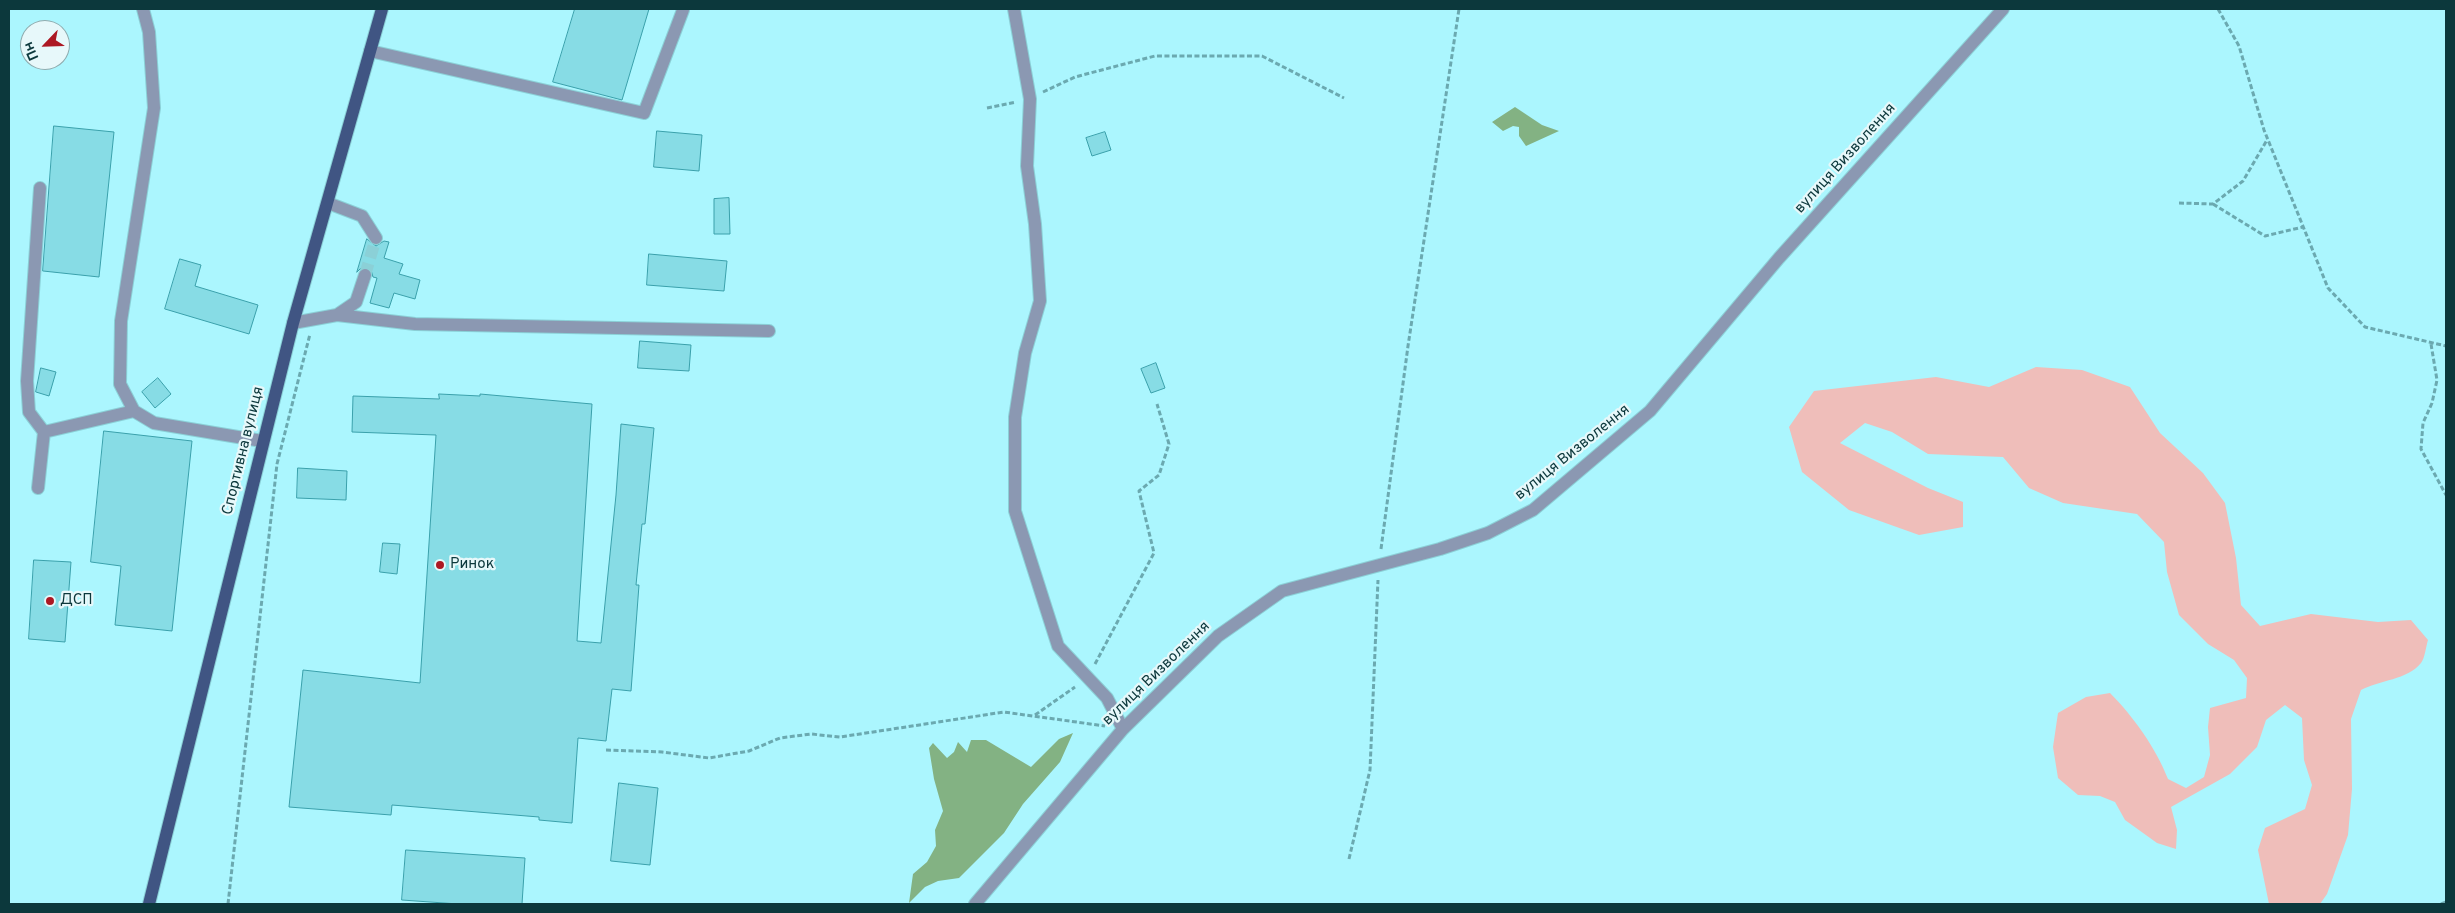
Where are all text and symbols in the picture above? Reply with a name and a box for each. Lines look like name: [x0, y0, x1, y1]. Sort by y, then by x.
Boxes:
north arrow: [20, 20, 70, 70]
text: Пн: [20, 39, 43, 63]
street label: вулиця Визволення: [1792, 100, 1900, 218]
street label: Спортивна вулиця: [219, 385, 269, 517]
street label: вулиця Визволення: [1512, 401, 1634, 505]
place label: Ринок: [450, 556, 494, 574]
marker: Ринок: [434, 559, 446, 571]
place label: ДСП: [60, 592, 93, 610]
marker: ДСП: [44, 595, 56, 607]
street label: вулиця Визволення: [1100, 618, 1214, 730]

